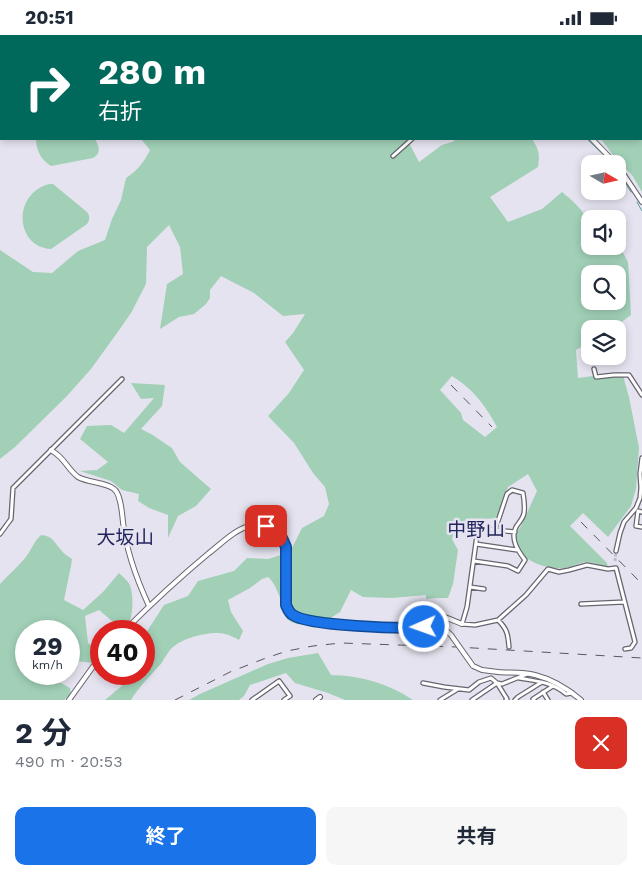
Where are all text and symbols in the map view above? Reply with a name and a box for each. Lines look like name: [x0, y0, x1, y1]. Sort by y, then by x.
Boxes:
text: 20:51: [25, 6, 74, 29]
text: 280 m: [98, 51, 206, 93]
icon: right: [15, 55, 80, 120]
text: 右折: [98, 99, 142, 124]
north arrow: [581, 155, 626, 200]
map controls: [581, 155, 626, 365]
button: sound: [581, 210, 626, 255]
button: search: [581, 265, 626, 310]
button: layers: [581, 320, 626, 365]
pin: [245, 505, 287, 547]
icon: arrive: [252, 512, 280, 540]
district label: 中野山: [447, 518, 505, 541]
district label: 大坂山: [96, 526, 154, 549]
position arrow: [397, 600, 449, 652]
speed limit sign: 40: [90, 620, 155, 685]
text: 29: [32, 632, 63, 661]
text: km/h: [32, 658, 63, 672]
text: 2 分: [15, 715, 71, 750]
button: close: [575, 717, 627, 769]
text: 490 m · 20:53: [15, 752, 123, 771]
button: 終了: [15, 807, 316, 865]
button: 共有: [326, 807, 627, 865]

